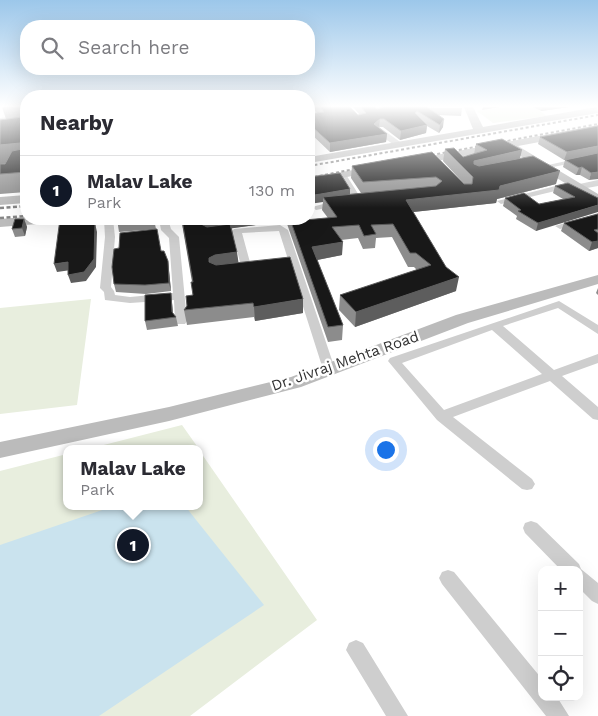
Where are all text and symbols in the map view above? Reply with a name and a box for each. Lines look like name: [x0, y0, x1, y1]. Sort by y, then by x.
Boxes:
search box: [20, 20, 315, 75]
icon: search: [38, 34, 66, 62]
text: Search here: [78, 36, 189, 59]
text: Nearby: [40, 110, 113, 135]
text: Malav Lake: [87, 170, 193, 193]
text: 1: [53, 181, 59, 200]
text: 130 m: [249, 181, 295, 200]
text: Park: [87, 193, 121, 212]
street label: Dr. Jivraj Mehta Road: [269, 327, 421, 395]
your location: [373, 437, 399, 463]
popup: [63, 445, 203, 510]
text: Malav Lake: [80, 457, 186, 480]
text: Park: [80, 480, 115, 499]
pin: 1: [117, 526, 149, 564]
map controls: [538, 566, 583, 701]
button: +: [538, 566, 583, 611]
button: −: [538, 611, 583, 656]
button: locate: [538, 656, 583, 701]

